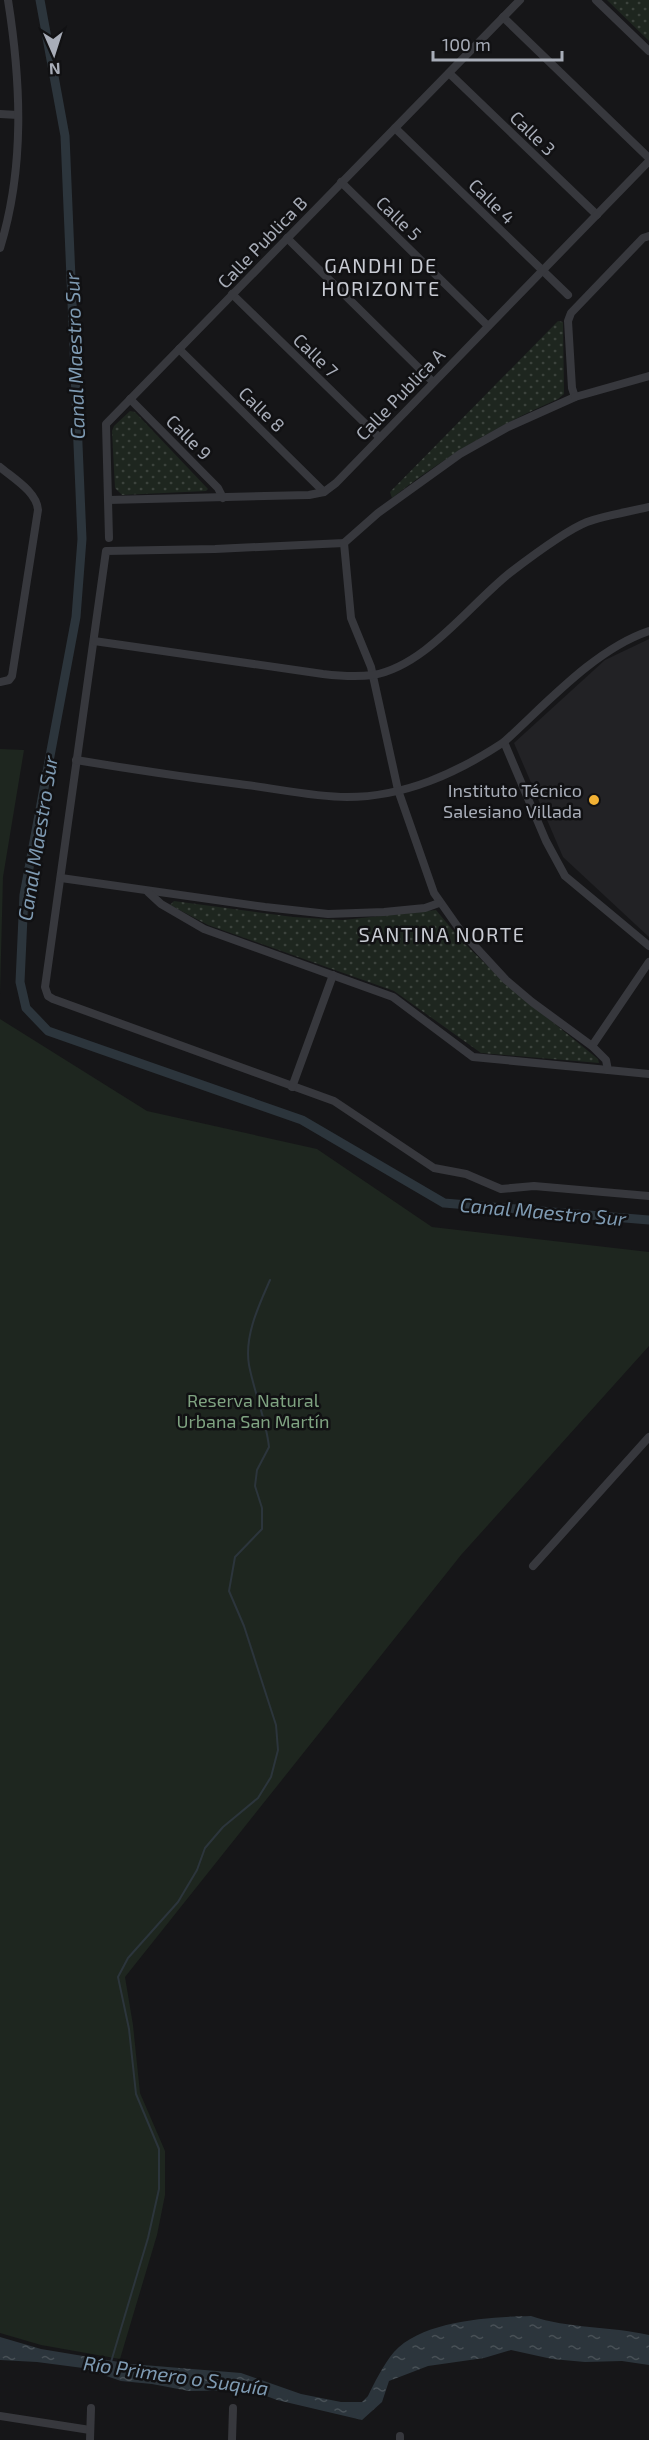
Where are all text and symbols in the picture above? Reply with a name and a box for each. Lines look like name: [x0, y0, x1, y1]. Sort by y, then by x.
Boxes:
north arrow: [24, 24, 84, 84]
scale bar: [433, 24, 562, 62]
text: 100 m: [442, 33, 491, 55]
text: N: [49, 60, 61, 79]
street label: Calle 3: [506, 106, 560, 160]
street label: Calle 4: [464, 174, 520, 228]
street label: Calle Publica B: [213, 191, 311, 293]
street label: Calle 5: [372, 191, 426, 245]
district label: GANDHI DE HORIZONTE: [321, 253, 441, 300]
water label: Canal Maestro Sur: [59, 271, 89, 440]
street label: Calle 7: [289, 328, 343, 382]
street label: Calle Publica A: [351, 343, 450, 444]
street label: Calle 8: [234, 382, 290, 436]
street label: Calle 9: [162, 410, 216, 464]
water label: Canal Maestro Sur: [12, 753, 62, 922]
place label: Instituto Técnico Salesiano Villada: [443, 779, 582, 822]
marker: Instituto Técnico Salesiano Villada: [587, 793, 601, 807]
district label: SANTINA NORTE: [358, 922, 526, 946]
water label: Canal Maestro Sur: [459, 1192, 628, 1230]
park label: Reserva Natural Urbana San Martín: [177, 1389, 329, 1432]
water label: Río Primero o Suquía: [82, 2350, 270, 2400]

